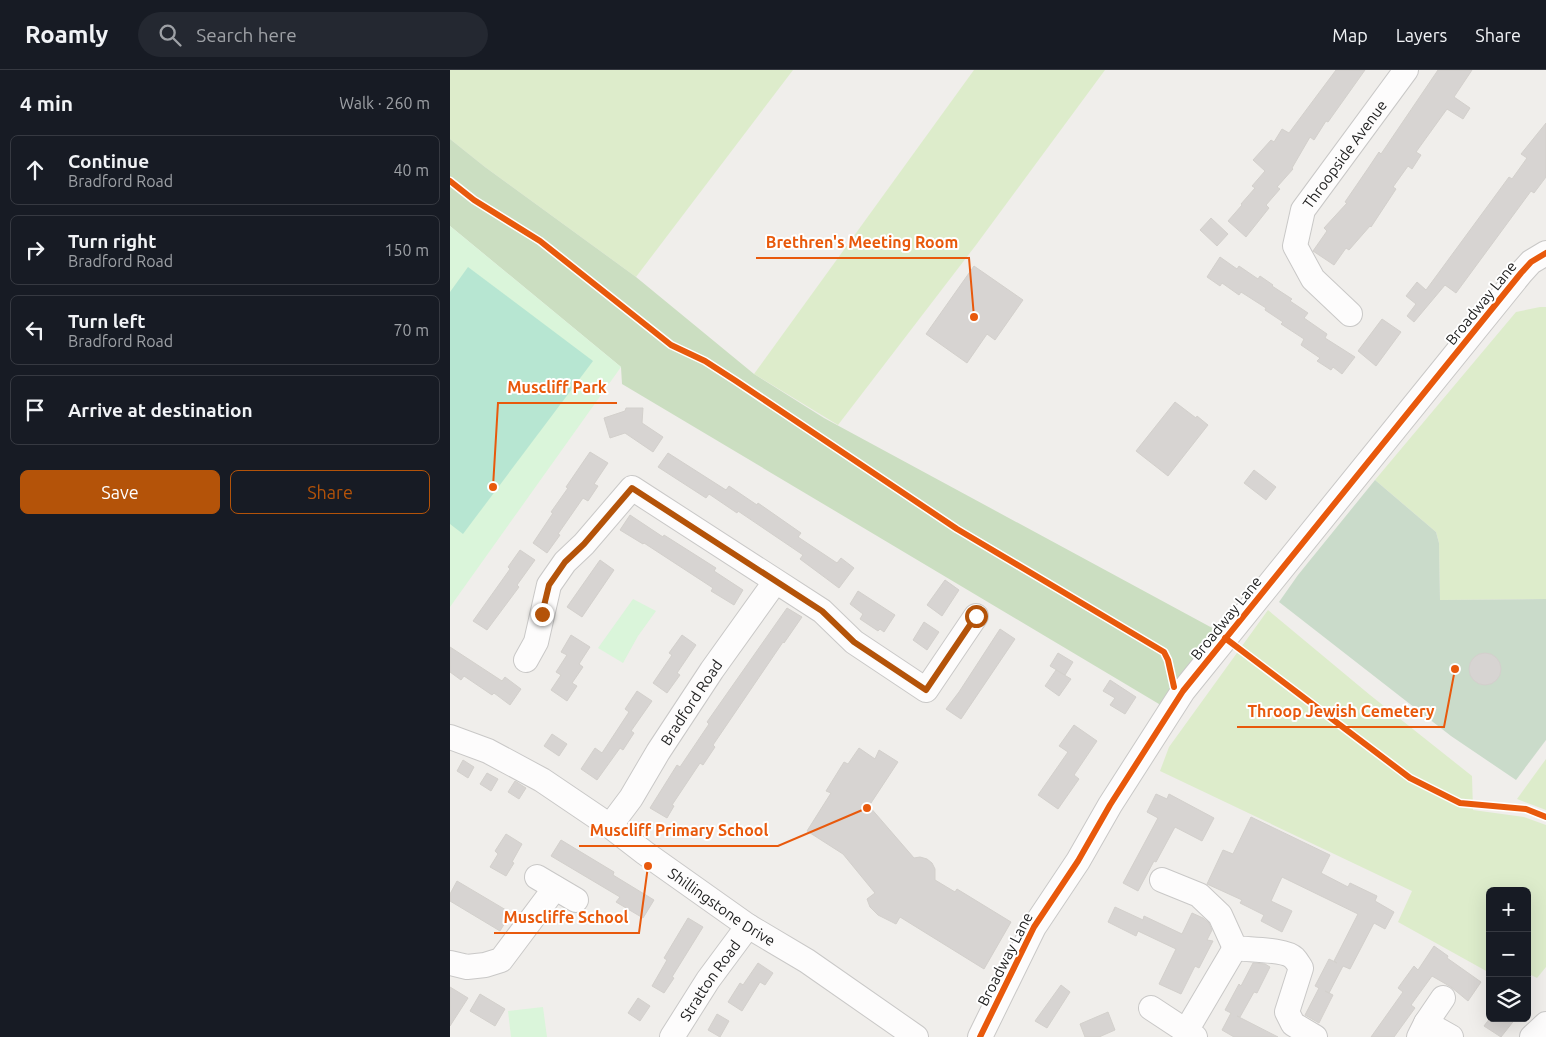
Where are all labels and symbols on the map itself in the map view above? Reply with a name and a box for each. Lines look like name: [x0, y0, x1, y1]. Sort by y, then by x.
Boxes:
street label: Throopside Avenue: [1299, 96, 1390, 211]
callout: Brethren's Meeting Room: [756, 227, 969, 258]
text: Brethren's Meeting Room: [766, 233, 958, 251]
street label: Broadway Lane: [1442, 258, 1520, 348]
callout: Muscliff Park: [498, 372, 617, 403]
text: Muscliff Park: [507, 378, 607, 396]
street label: Broadway Lane: [1187, 573, 1265, 663]
route end: [531, 603, 554, 626]
route start: [965, 605, 988, 628]
street label: Bradford Road: [657, 656, 725, 748]
callout: Throop Jewish Cemetery: [1237, 696, 1444, 727]
text: Throop Jewish Cemetery: [1248, 702, 1435, 720]
callout: Muscliff Primary School: [579, 815, 778, 846]
text: Muscliff Primary School: [590, 821, 768, 839]
street label: Shillingstone Drive: [665, 864, 779, 949]
callout: Muscliffe School: [494, 902, 639, 933]
text: Muscliffe School: [504, 908, 629, 926]
street label: Broadway Lane: [974, 909, 1036, 1009]
street label: Stratton Road: [676, 937, 743, 1024]

